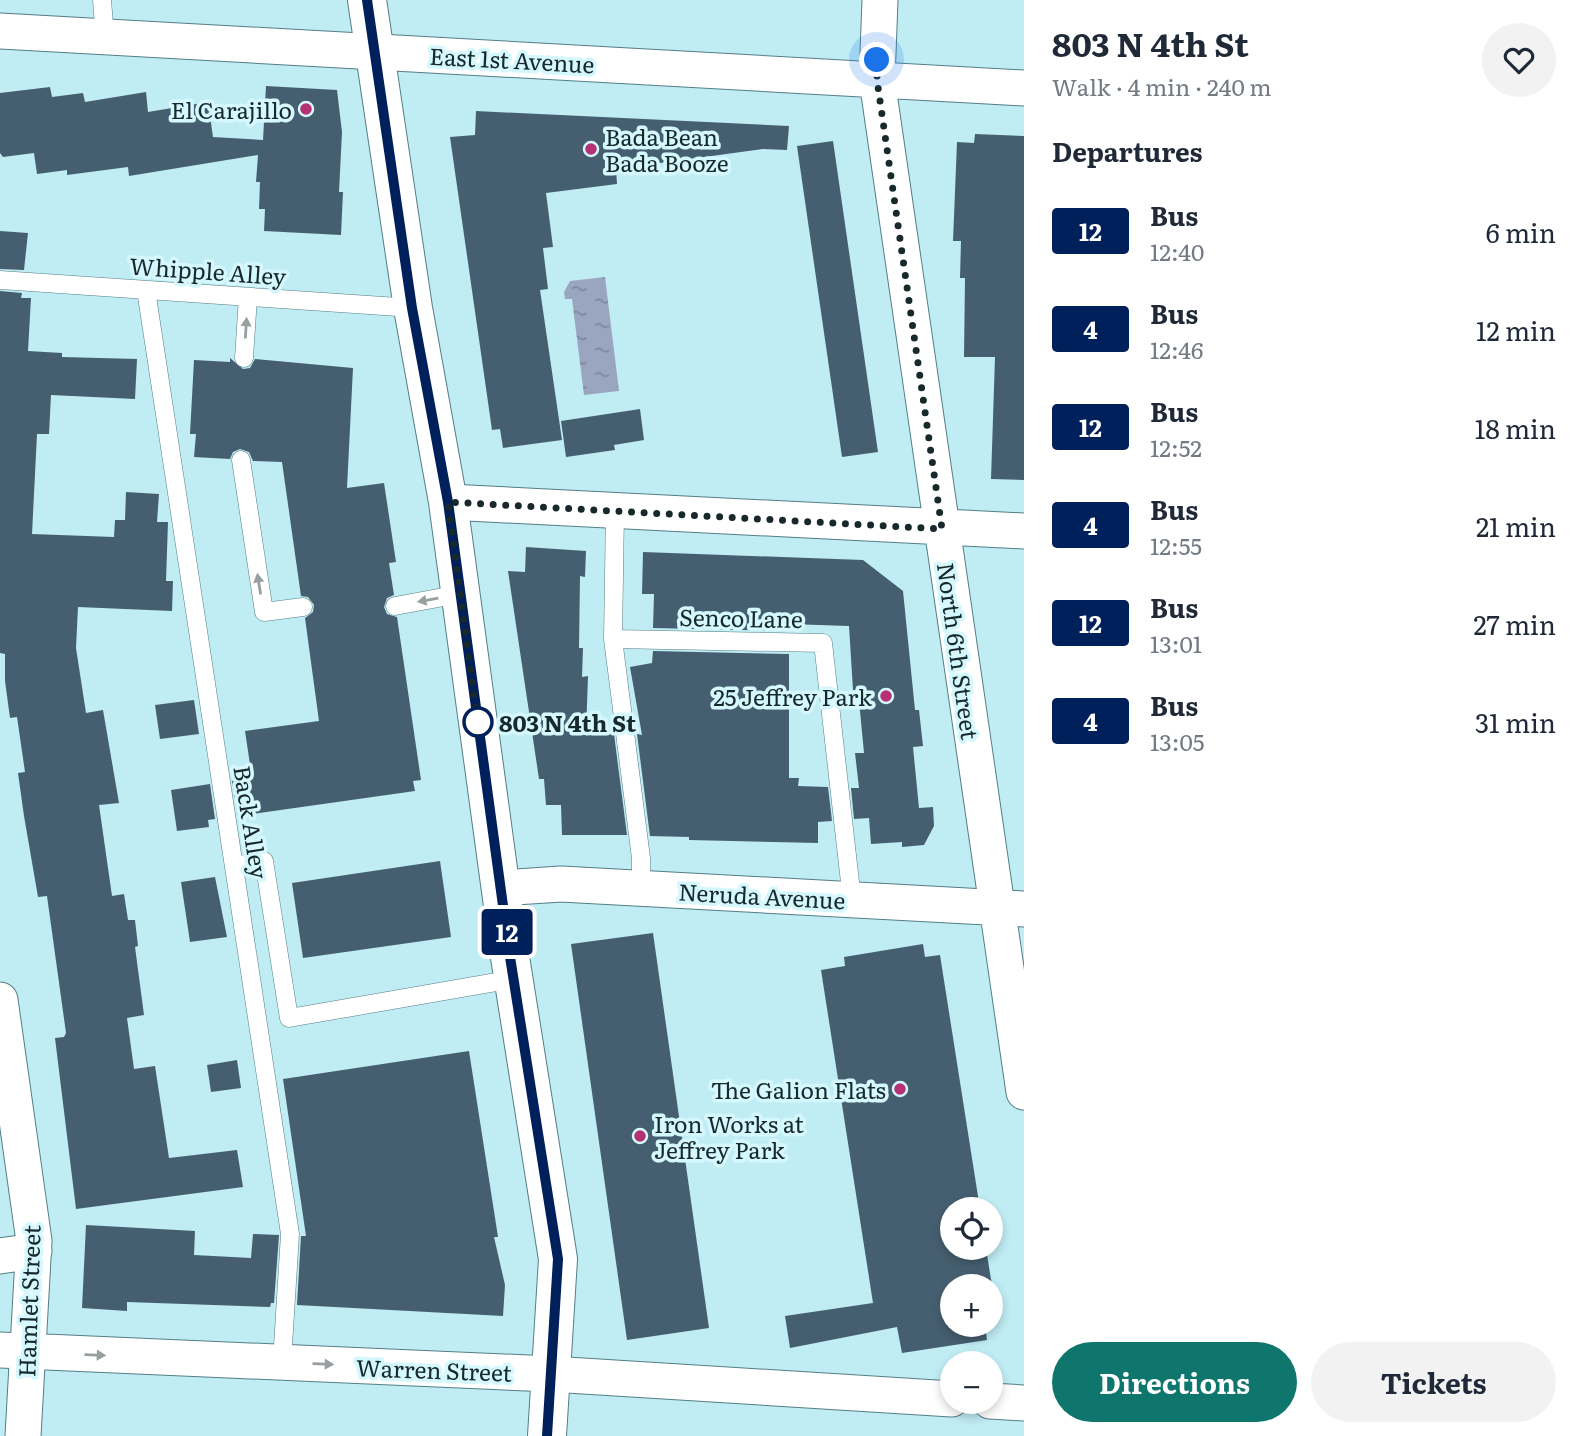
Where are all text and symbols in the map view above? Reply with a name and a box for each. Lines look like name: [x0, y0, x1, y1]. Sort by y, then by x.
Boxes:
text: 803 N 4th St: [1052, 18, 1249, 67]
button: heart: [1482, 23, 1556, 97]
street label: East 1st Avenue: [429, 38, 595, 80]
your location: [859, 42, 894, 77]
text: Walk · 4 min · 240 m: [1052, 69, 1272, 103]
place label: El Carajillo: [171, 92, 292, 126]
marker: El Carajillo: [298, 101, 314, 117]
place label: Bada Bean Bada Booze: [605, 119, 729, 179]
text: Departures: [1052, 131, 1203, 170]
marker: Bada Bean Bada Booze: [583, 141, 599, 157]
text: Bus: [1150, 195, 1198, 234]
text: 6 min: [1486, 212, 1556, 251]
text: 12: [1079, 213, 1102, 248]
text: 12:40: [1150, 234, 1204, 268]
street label: Whipple Alley: [129, 248, 288, 292]
text: Bus: [1150, 293, 1198, 332]
text: 12 min: [1476, 310, 1556, 349]
text: 4: [1083, 311, 1098, 346]
one-way arrow: [241, 317, 252, 339]
text: 12:46: [1150, 332, 1203, 366]
text: Bus: [1150, 391, 1198, 430]
text: 18 min: [1475, 408, 1556, 447]
text: 12: [1079, 409, 1102, 444]
text: 12:52: [1150, 430, 1202, 464]
text: Bus: [1150, 489, 1198, 528]
text: 21 min: [1476, 506, 1556, 545]
text: 4: [1083, 507, 1098, 542]
text: 12:55: [1150, 528, 1202, 562]
street label: North 6th Street: [930, 560, 988, 742]
one-way arrow: [254, 573, 265, 595]
text: Bus: [1150, 587, 1198, 626]
one-way arrow: [417, 594, 439, 605]
street label: Senco Lane: [679, 599, 803, 635]
text: 27 min: [1474, 604, 1556, 643]
text: 12: [1079, 605, 1102, 640]
text: 13:01: [1150, 626, 1202, 660]
place label: 25 Jeffrey Park: [713, 679, 873, 713]
text: Bus: [1150, 685, 1198, 724]
marker: 25 Jeffrey Park: [878, 688, 894, 704]
text: 31 min: [1475, 702, 1556, 741]
text: 4: [1083, 703, 1098, 738]
place label: 803 N 4th St: [499, 705, 636, 739]
marker: 803 N 4th St: [463, 707, 493, 737]
text: 13:05: [1150, 724, 1204, 758]
street label: Back Alley: [226, 763, 278, 882]
street label: Neruda Avenue: [678, 874, 846, 916]
line badge: 12: [476, 909, 538, 955]
text: 12: [496, 914, 518, 949]
place label: The Galion Flats: [711, 1072, 886, 1106]
marker: The Galion Flats: [892, 1081, 908, 1097]
place label: Iron Works at Jeffrey Park: [654, 1106, 805, 1166]
marker: Iron Works at Jeffrey Park: [632, 1128, 648, 1144]
map controls: [940, 1197, 1003, 1414]
button: locate: [940, 1197, 1003, 1260]
street label: Hamlet Street: [8, 1223, 48, 1378]
button: +: [940, 1274, 1003, 1337]
button: Directions: [1052, 1342, 1297, 1422]
button: Tickets: [1311, 1342, 1556, 1422]
one-way arrow: [85, 1349, 107, 1360]
street label: Warren Street: [356, 1349, 513, 1389]
button: −: [940, 1351, 1003, 1414]
one-way arrow: [312, 1359, 334, 1370]

